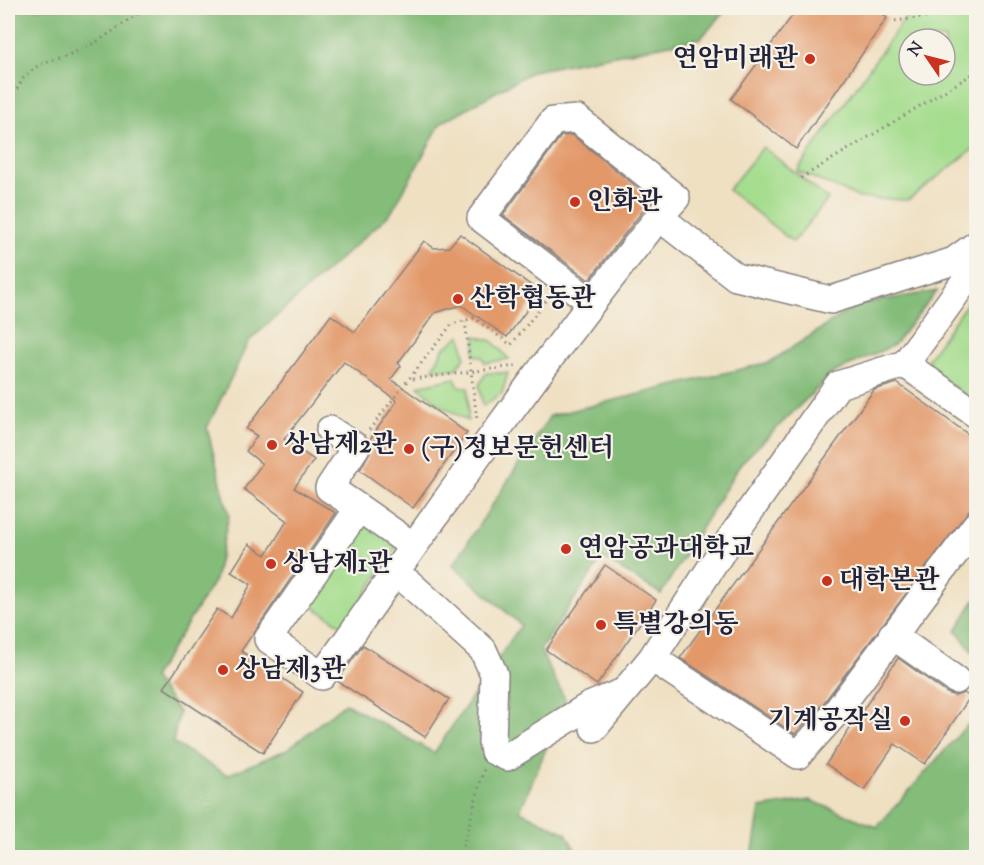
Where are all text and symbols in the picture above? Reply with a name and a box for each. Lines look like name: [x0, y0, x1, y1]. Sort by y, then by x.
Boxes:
north arrow: [897, 27, 957, 87]
text: N: [904, 38, 930, 62]
place label: 연암미래관: [672, 41, 799, 78]
marker: 연암미래관: [803, 52, 817, 66]
place label: 인화관: [587, 184, 663, 221]
marker: 인화관: [568, 195, 582, 209]
place label: 산학협동관: [470, 281, 596, 318]
marker: 산학협동관: [451, 292, 465, 306]
place label: 상남제2관: [284, 427, 398, 464]
place label: (구)정보문헌센터: [421, 431, 614, 468]
marker: 상남제2관: [265, 438, 279, 452]
marker: (구)정보문헌센터: [402, 442, 416, 456]
place label: 연암공과대학교: [578, 531, 754, 568]
marker: 연암공과대학교: [559, 542, 573, 556]
place label: 상남제1관: [283, 546, 393, 583]
marker: 상남제1관: [264, 557, 278, 571]
place label: 대학본관: [839, 563, 940, 600]
marker: 대학본관: [820, 574, 834, 588]
place label: 특별강의동: [613, 607, 739, 644]
marker: 특별강의동: [594, 618, 608, 632]
place label: 상남제3관: [235, 652, 347, 689]
marker: 상남제3관: [216, 663, 230, 677]
place label: 기계공작실: [767, 703, 893, 740]
marker: 기계공작실: [898, 714, 912, 728]

